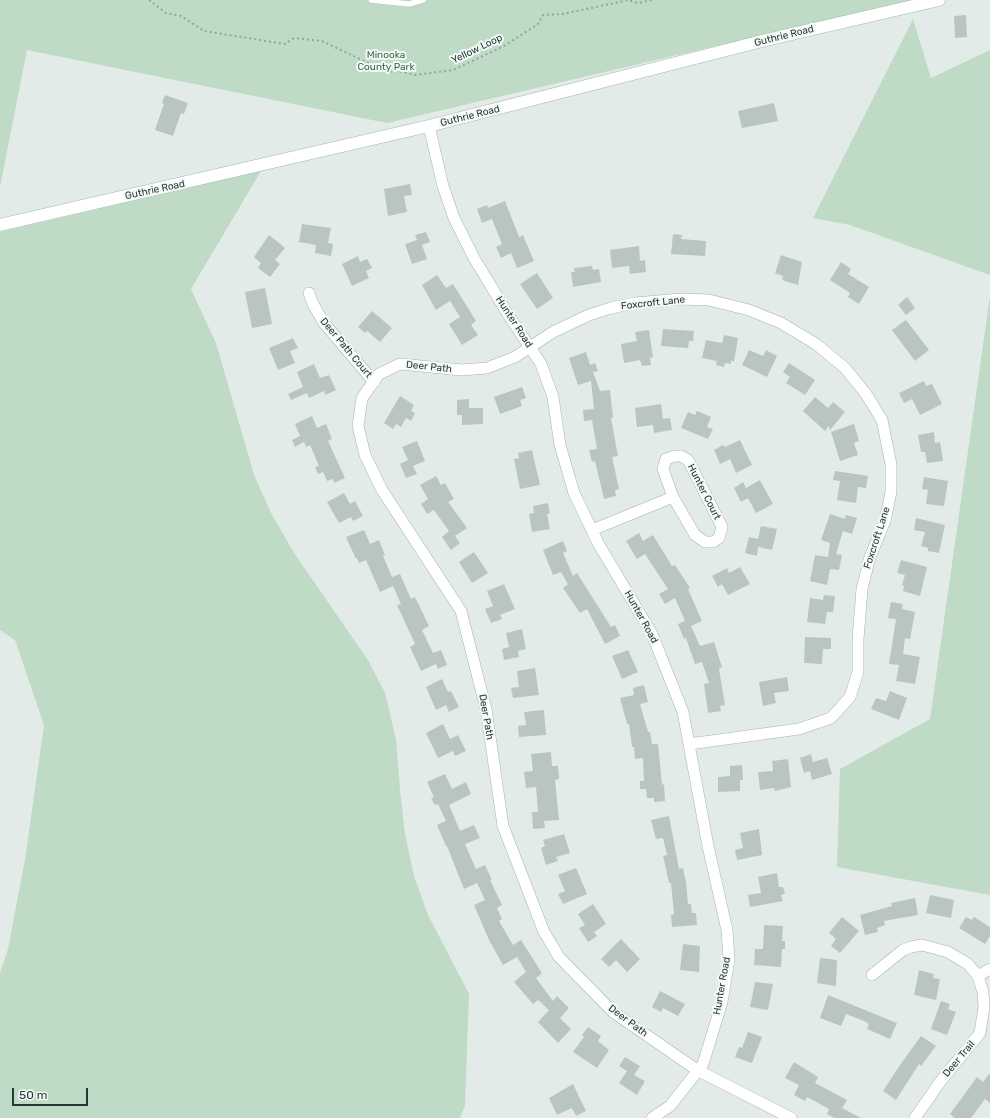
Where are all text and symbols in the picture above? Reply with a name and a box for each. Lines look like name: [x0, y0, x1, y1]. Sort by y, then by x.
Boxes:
street label: Guthrie Road: [753, 23, 815, 49]
street label: Yellow Loop: [450, 32, 504, 66]
park label: Minooka County Park: [357, 49, 415, 72]
street label: Guthrie Road: [439, 103, 501, 129]
street label: Guthrie Road: [124, 178, 186, 202]
street label: Hunter Road: [493, 294, 535, 350]
street label: Foxcroft Lane: [620, 294, 686, 312]
street label: Deer Path Court: [317, 316, 375, 380]
street label: Deer Path: [405, 359, 453, 375]
street label: Hunter Court: [685, 462, 723, 522]
street label: Foxcroft Lane: [861, 505, 893, 571]
street label: Hunter Road: [622, 588, 660, 646]
street label: Deer Path: [476, 693, 496, 741]
street label: Hunter Road: [711, 956, 733, 1016]
street label: Deer Path: [606, 1002, 650, 1040]
street label: Deer Trail: [940, 1039, 978, 1079]
scale bar: [14, 1080, 90, 1106]
text: 50 m: [19, 1088, 47, 1102]

